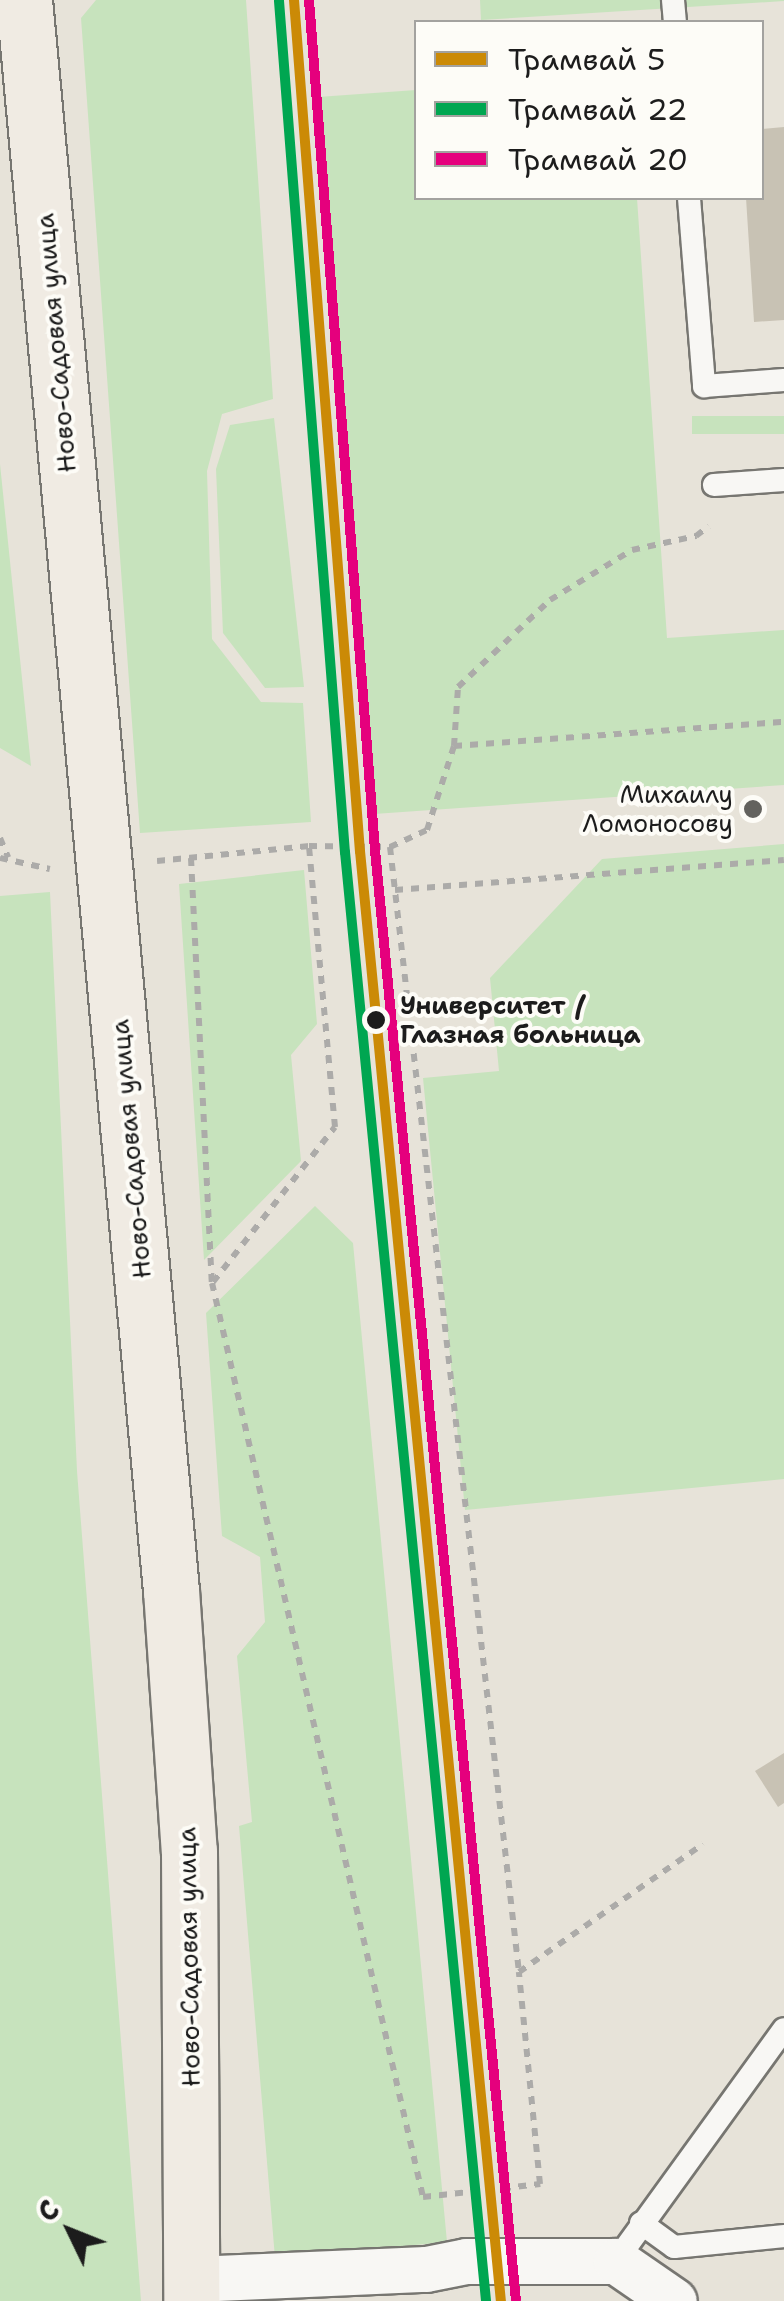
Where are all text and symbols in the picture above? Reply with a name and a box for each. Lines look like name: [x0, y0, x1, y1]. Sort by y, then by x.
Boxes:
legend: [414, 20, 764, 200]
text: Трамвай 5: [508, 39, 665, 80]
text: Трамвай 22: [508, 89, 687, 130]
text: Трамвай 20: [508, 139, 688, 180]
street label: Ново-Садовая улица: [30, 212, 82, 474]
place label: Михаилу Ломоносову: [582, 780, 733, 839]
marker: Михаилу Ломоносову: [742, 798, 764, 820]
place label: Университет / Глазная больница: [400, 991, 641, 1050]
marker: Университет / Глазная больница: [361, 1005, 391, 1035]
street label: Ново-Садовая улица: [105, 1018, 157, 1280]
street label: Ново-Садовая улица: [172, 1827, 206, 2087]
north arrow: [20, 2181, 120, 2281]
text: С: [28, 2191, 68, 2230]

